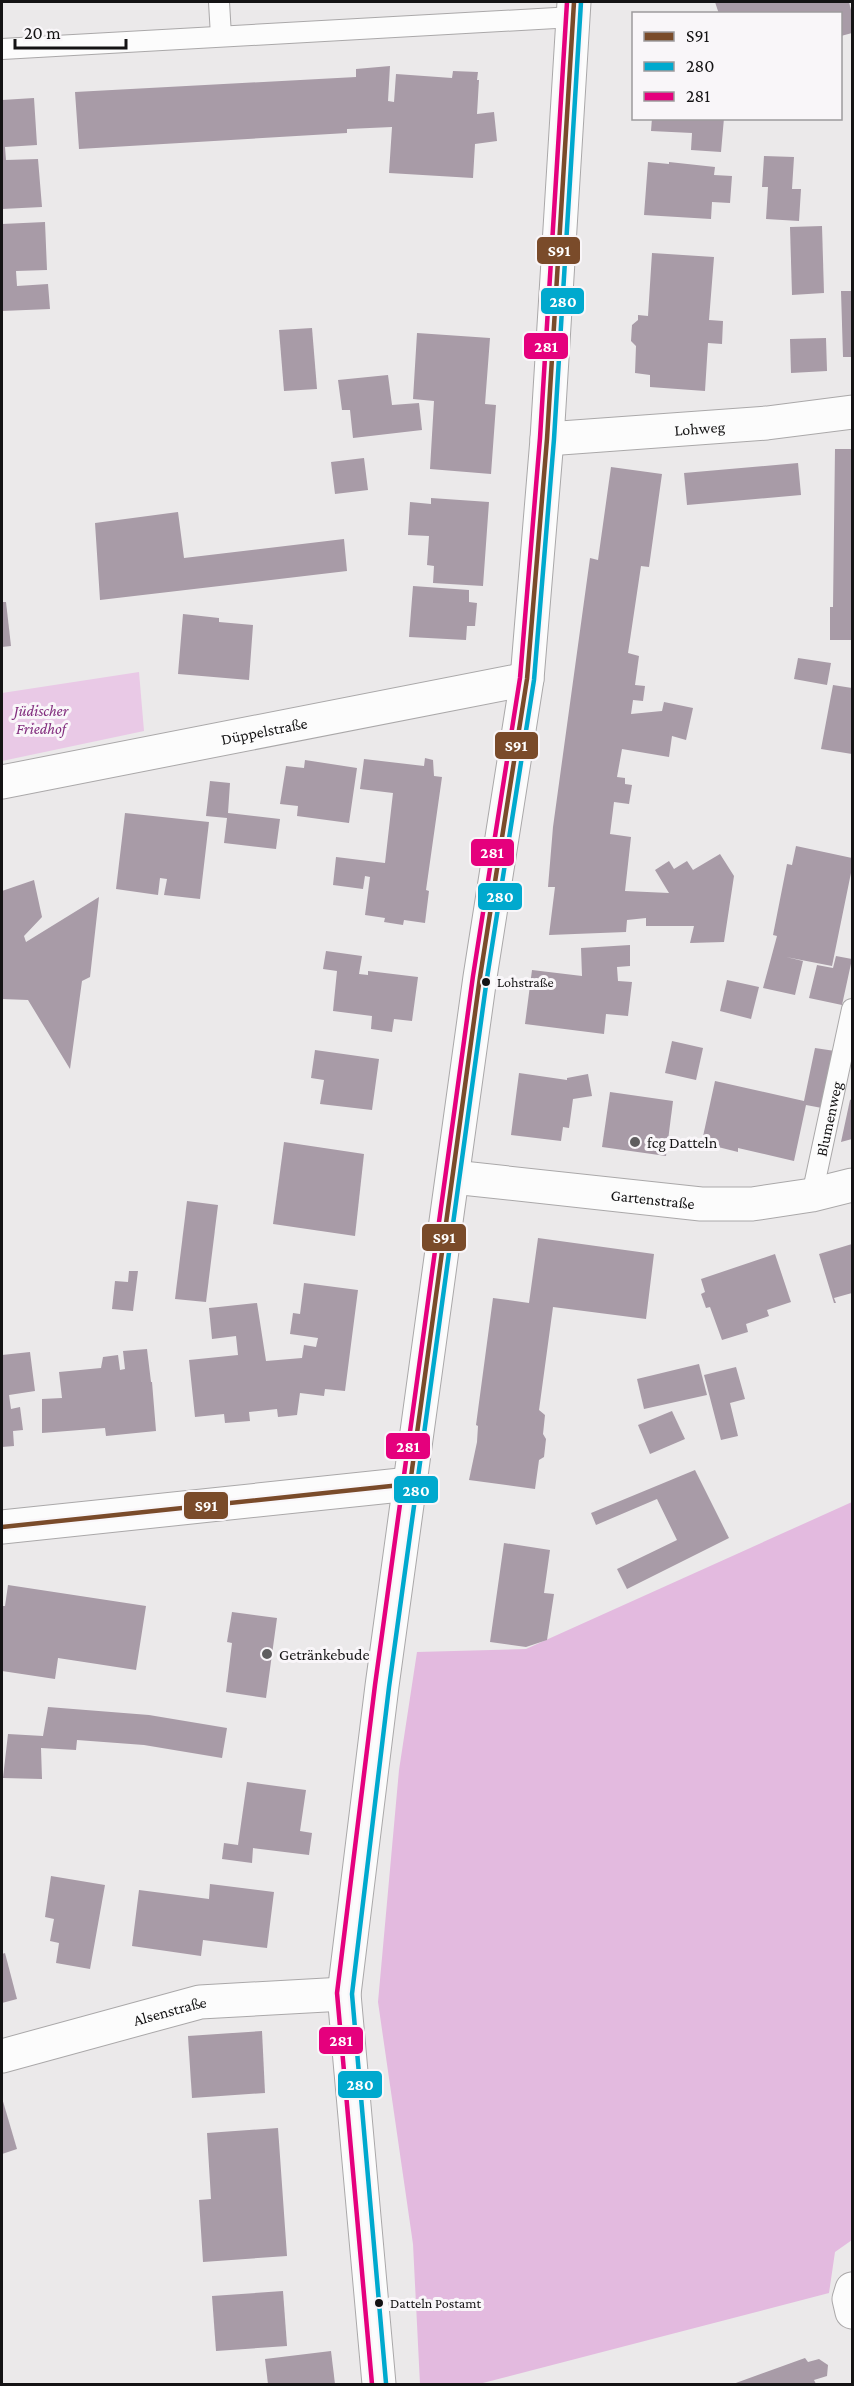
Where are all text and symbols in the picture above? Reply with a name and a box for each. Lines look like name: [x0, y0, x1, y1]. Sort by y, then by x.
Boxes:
scale bar: [15, 12, 126, 50]
legend: [632, 12, 842, 120]
text: 20 m: [24, 23, 61, 43]
text: S91: [686, 26, 710, 46]
text: 280: [686, 56, 714, 76]
text: 281: [686, 86, 710, 106]
line badge: S91: [536, 236, 581, 265]
text: S91: [548, 242, 570, 259]
line badge: 280: [540, 287, 585, 315]
text: 280: [549, 293, 577, 310]
line badge: 281: [523, 332, 569, 360]
text: 281: [534, 338, 558, 355]
street label: Lohweg: [674, 418, 726, 438]
park label: Jüdischer Friedhof: [11, 702, 69, 738]
street label: Düppelstraße: [219, 714, 309, 747]
line badge: S91: [494, 731, 539, 760]
text: S91: [505, 737, 527, 754]
line badge: 281: [470, 838, 515, 867]
text: 281: [480, 844, 504, 861]
line badge: 280: [477, 882, 523, 911]
text: 280: [486, 888, 514, 905]
place label: Lohstraße: [497, 974, 554, 990]
marker: Lohstraße: [480, 976, 492, 988]
street label: Blumenweg: [812, 1079, 846, 1158]
place label: fcg Datteln: [647, 1134, 718, 1152]
marker: fcg Datteln: [628, 1135, 642, 1149]
street label: Gartenstraße: [610, 1186, 696, 1212]
line badge: S91: [421, 1223, 467, 1252]
text: S91: [433, 1229, 455, 1246]
line badge: 281: [385, 1432, 431, 1460]
text: 281: [396, 1438, 420, 1455]
line badge: 280: [393, 1475, 439, 1504]
text: 280: [402, 1482, 430, 1499]
line badge: S91: [183, 1491, 229, 1520]
text: S91: [195, 1497, 217, 1514]
place label: Getränkebude: [279, 1646, 369, 1663]
marker: Getränkebude: [260, 1647, 274, 1661]
street label: Alsenstraße: [131, 1993, 207, 2028]
line badge: 281: [318, 2026, 364, 2055]
text: 281: [329, 2032, 353, 2049]
line badge: 280: [337, 2070, 383, 2099]
text: 280: [346, 2076, 374, 2093]
place label: Datteln Postamt: [390, 2295, 481, 2311]
marker: Datteln Postamt: [373, 2297, 385, 2309]

